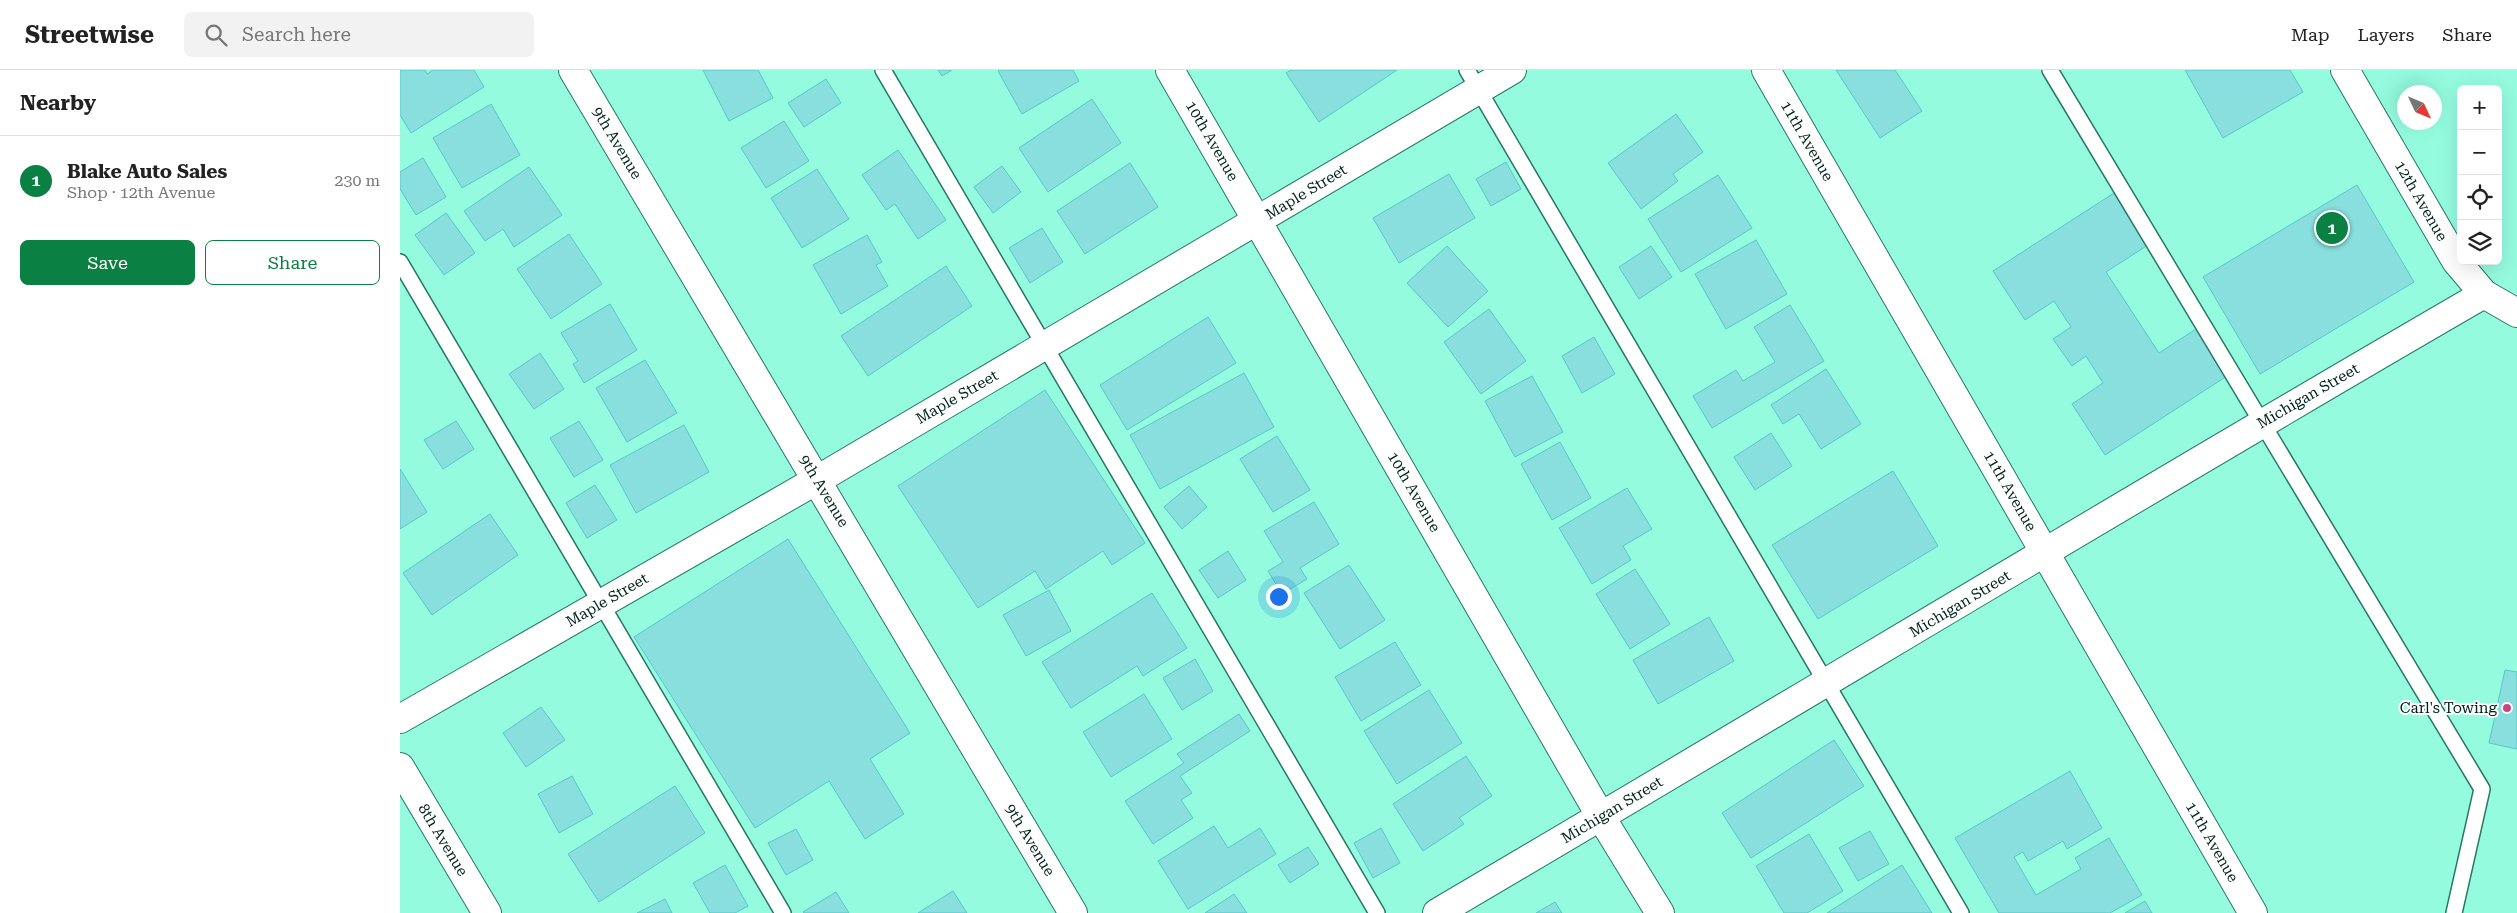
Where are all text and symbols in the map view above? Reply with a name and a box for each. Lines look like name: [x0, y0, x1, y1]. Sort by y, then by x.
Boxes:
search box: [184, 12, 534, 57]
text: Streetwise: [25, 21, 154, 49]
icon: search: [202, 21, 230, 49]
text: Search here: [242, 23, 351, 46]
text: Map: [2291, 24, 2330, 45]
text: Layers: [2358, 24, 2414, 45]
text: Share: [2442, 24, 2492, 45]
north arrow: [2397, 85, 2442, 130]
map controls: [2457, 85, 2502, 265]
button: +: [2457, 85, 2502, 130]
text: Nearby: [20, 91, 96, 115]
street label: 10th Avenue: [1182, 98, 1242, 184]
street label: 11th Avenue: [1777, 98, 1837, 184]
street label: 9th Avenue: [588, 104, 646, 182]
button: −: [2457, 130, 2502, 175]
street label: 12th Avenue: [2391, 158, 2451, 244]
text: Blake Auto Sales: [67, 160, 227, 183]
street label: Maple Street: [1262, 160, 1350, 223]
text: 1: [32, 171, 40, 190]
text: 230 m: [334, 171, 380, 190]
button: locate: [2457, 175, 2502, 220]
text: Shop · 12th Avenue: [67, 183, 215, 202]
pin: 1: [2316, 209, 2348, 247]
button: layers: [2457, 220, 2502, 265]
button: Save: [20, 240, 195, 285]
button: Share: [205, 240, 380, 285]
street label: Michigan Street: [2254, 359, 2363, 433]
street label: Maple Street: [913, 366, 1002, 428]
street label: 11th Avenue: [1980, 448, 2040, 534]
street label: 10th Avenue: [1384, 449, 1444, 535]
street label: 9th Avenue: [795, 452, 853, 530]
street label: Michigan Street: [1906, 567, 2014, 641]
street label: Maple Street: [563, 569, 652, 631]
your location: [1266, 584, 1292, 610]
place label: Carl's Towing: [2400, 699, 2497, 717]
marker: Carl's Towing: [2501, 702, 2513, 714]
street label: Michigan Street: [1558, 773, 1666, 847]
street label: 11th Avenue: [2182, 799, 2242, 885]
street label: 8th Avenue: [414, 801, 472, 879]
street label: 9th Avenue: [1001, 801, 1059, 879]

